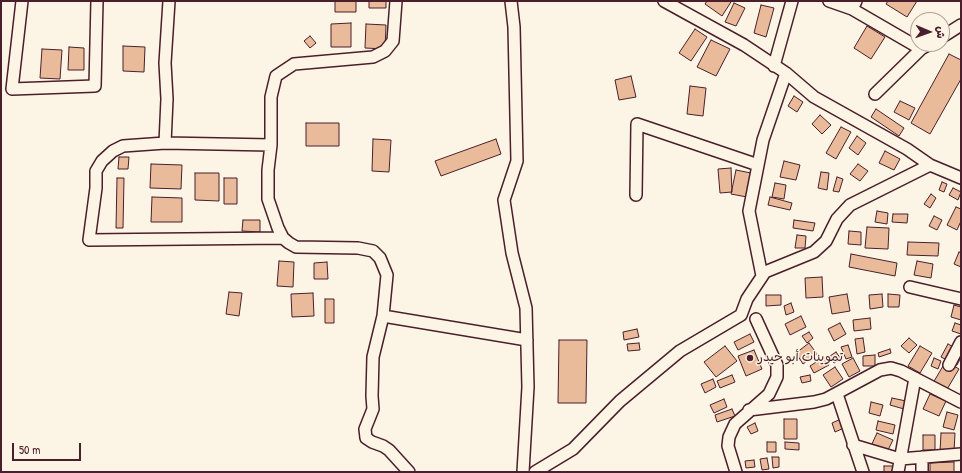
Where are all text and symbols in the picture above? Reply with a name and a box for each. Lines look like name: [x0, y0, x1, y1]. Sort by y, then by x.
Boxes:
north arrow: [910, 12, 950, 52]
text: ش: [934, 26, 948, 39]
place label: تموينات أبو حيدر: [758, 350, 843, 366]
marker: تموينات أبو حيدر: [745, 353, 755, 363]
scale bar: [14, 435, 83, 461]
text: 50 m: [19, 441, 40, 458]

